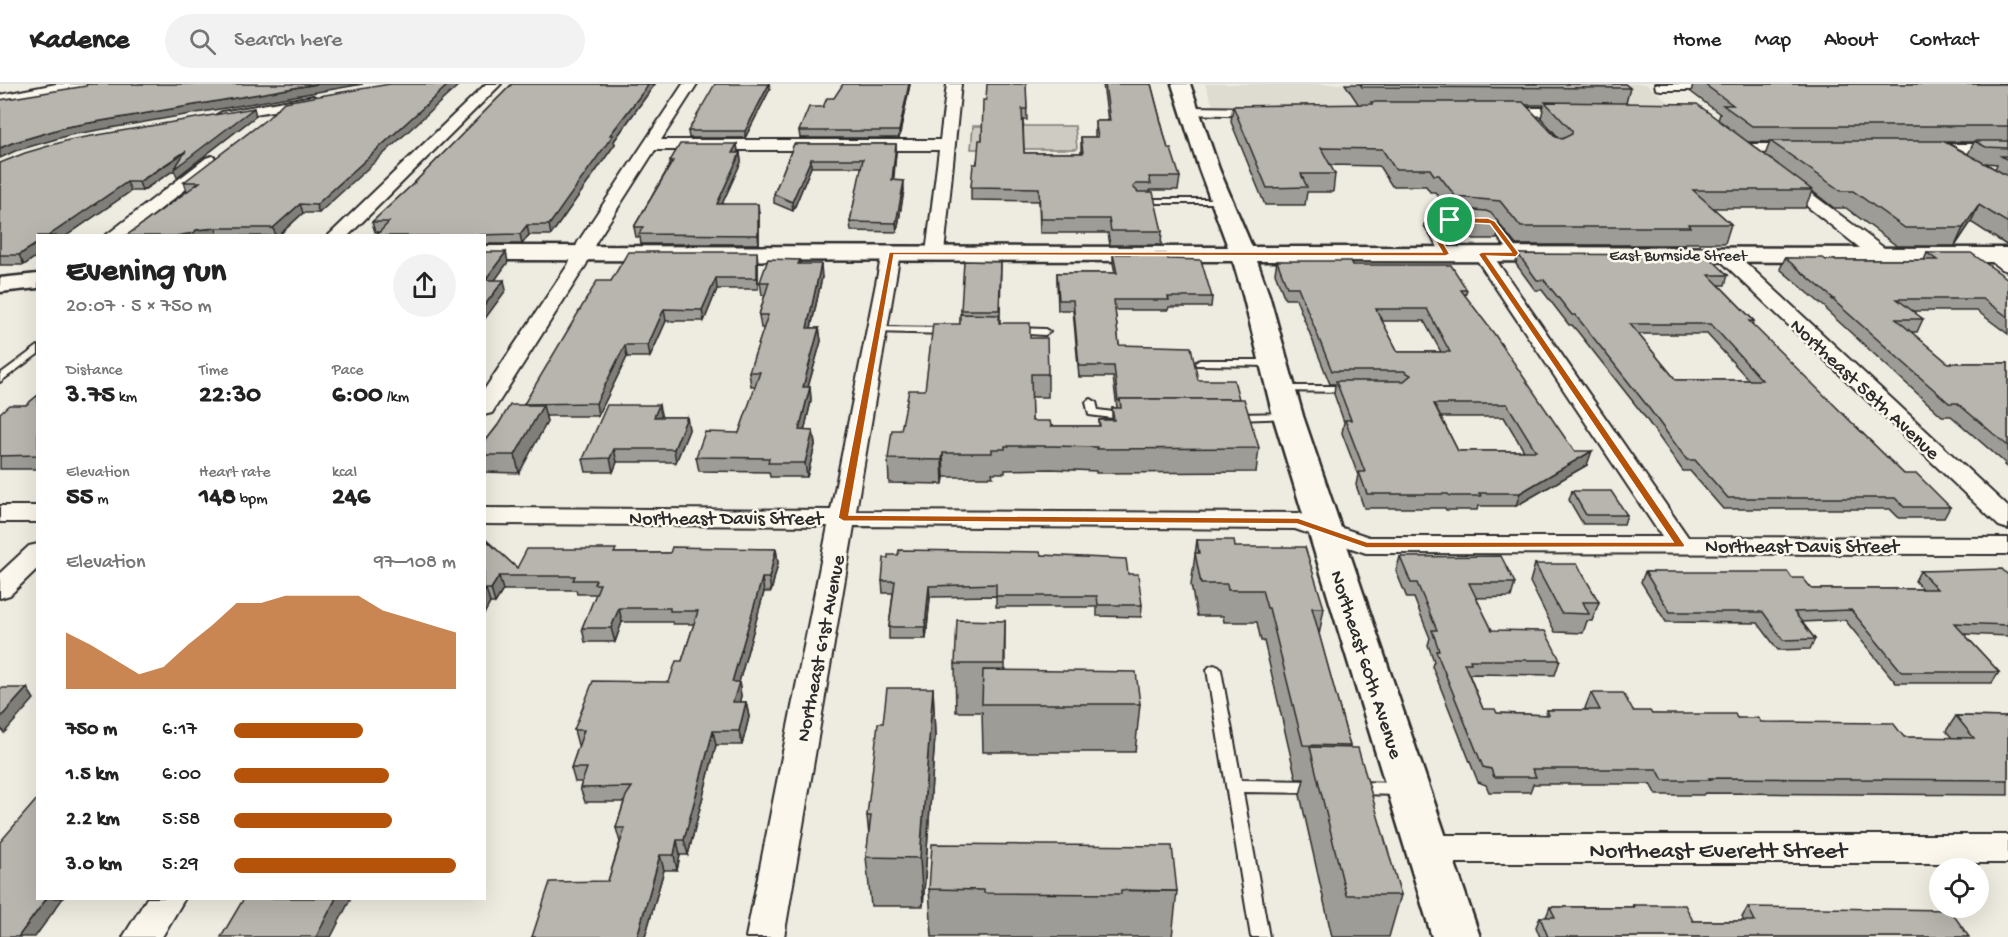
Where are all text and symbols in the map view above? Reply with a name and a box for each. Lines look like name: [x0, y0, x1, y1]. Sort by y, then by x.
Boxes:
search box: [165, 14, 585, 68]
text: Kadence: [30, 25, 129, 58]
icon: search: [186, 25, 219, 58]
text: Search here: [234, 28, 342, 54]
text: Home: [1673, 29, 1721, 54]
text: Map: [1754, 29, 1791, 54]
text: About: [1824, 29, 1877, 54]
text: Contact: [1910, 29, 1978, 54]
pin: [1424, 194, 1475, 245]
icon: arrive: [1433, 203, 1466, 236]
street label: East Burnside Street: [1609, 248, 1748, 267]
text: Evening run: [66, 254, 226, 292]
button: share: [393, 254, 456, 317]
text: 20:07 · 5 × 750 m: [66, 296, 212, 319]
street label: Northeast 58th Avenue: [1784, 315, 1944, 466]
text: Distance: [66, 362, 123, 381]
text: Time: [199, 362, 228, 381]
text: Pace: [332, 362, 363, 381]
text: 3.75: [66, 381, 115, 412]
text: 22:30: [199, 381, 261, 412]
text: 6:00: [332, 381, 383, 412]
text: km: [115, 389, 137, 408]
text: /km: [383, 389, 409, 408]
text: Elevation: [66, 464, 130, 483]
text: Heart rate: [199, 464, 271, 483]
text: kcal: [332, 464, 357, 483]
text: 55: [66, 483, 93, 514]
text: 148: [199, 483, 236, 514]
text: 246: [332, 483, 370, 514]
text: m: [93, 491, 109, 510]
text: bpm: [236, 491, 268, 510]
street label: Northeast Davis Street: [629, 509, 825, 532]
street label: Northeast Davis Street: [1705, 537, 1901, 560]
text: Elevation: [66, 552, 146, 575]
text: 97–108 m: [374, 552, 456, 575]
street label: Northeast 61st Avenue: [793, 553, 852, 744]
street label: Northeast 60th Avenue: [1323, 568, 1406, 763]
text: 750 m: [66, 719, 117, 742]
text: 6:17: [162, 719, 197, 742]
text: 1.5 km: [66, 764, 119, 787]
text: 6:00: [162, 764, 201, 787]
text: 2.2 km: [66, 809, 120, 832]
text: 5:58: [162, 809, 200, 832]
street label: Northeast Everett Street: [1589, 838, 1849, 867]
text: 3.0 km: [66, 854, 122, 877]
text: 5:29: [162, 854, 199, 877]
map controls: [1929, 858, 1989, 918]
button: locate: [1929, 858, 1989, 918]

